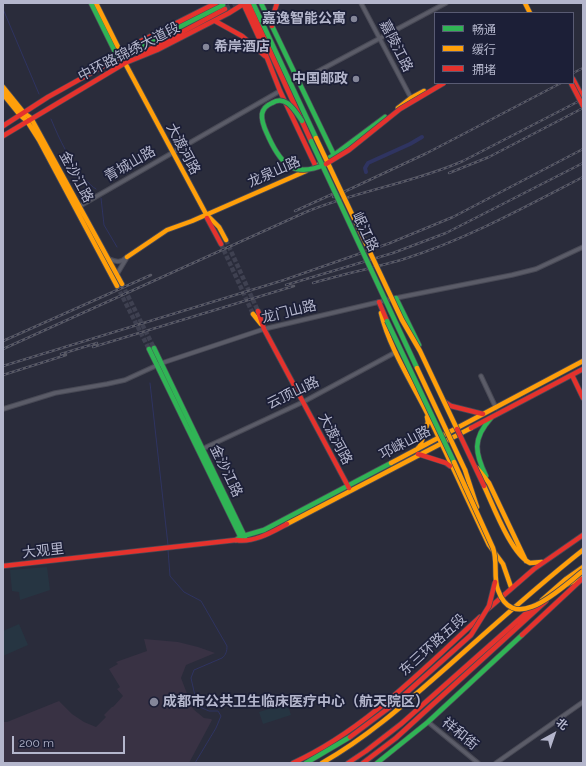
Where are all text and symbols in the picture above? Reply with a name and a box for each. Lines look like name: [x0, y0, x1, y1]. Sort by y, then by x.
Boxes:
place label: 嘉逸智能公寓: [262, 11, 346, 27]
legend: [434, 12, 574, 84]
marker: 嘉逸智能公寓: [349, 14, 359, 24]
street label: 嘉陵江路: [376, 17, 416, 75]
street label: 中环路锦绣大道段: [75, 19, 183, 85]
text: 畅通: [472, 23, 496, 37]
place label: 希岸酒店: [214, 39, 270, 55]
marker: 希岸酒店: [201, 42, 211, 52]
text: 缓行: [472, 43, 496, 57]
text: 拥堵: [472, 63, 496, 77]
place label: 中国邮政: [292, 71, 348, 87]
marker: 中国邮政: [351, 74, 361, 84]
street label: 大渡河路: [162, 120, 204, 178]
street label: 青城山路: [102, 143, 158, 185]
street label: 金沙江路: [55, 148, 97, 206]
street label: 龙泉山路: [245, 153, 303, 191]
street label: 岷江路: [349, 209, 381, 255]
street label: 龙门山路: [260, 297, 318, 327]
street label: 云顶山路: [264, 373, 322, 413]
street label: 大渡河路: [314, 410, 356, 468]
street label: 邛崃山路: [376, 422, 434, 464]
street label: 金沙江路: [206, 442, 246, 500]
street label: 大观里: [21, 540, 65, 562]
street label: 东三环路五段: [396, 611, 470, 679]
place label: 成都市公共卫生临床医疗中心（航天院区）: [163, 694, 429, 710]
marker: 成都市公共卫生临床医疗中心（航天院区）: [148, 696, 160, 708]
street label: 祥和街: [438, 714, 482, 754]
north arrow: [534, 714, 574, 754]
text: 北: [554, 716, 570, 733]
scale bar: [14, 728, 127, 754]
text: 200 m: [19, 736, 54, 750]

